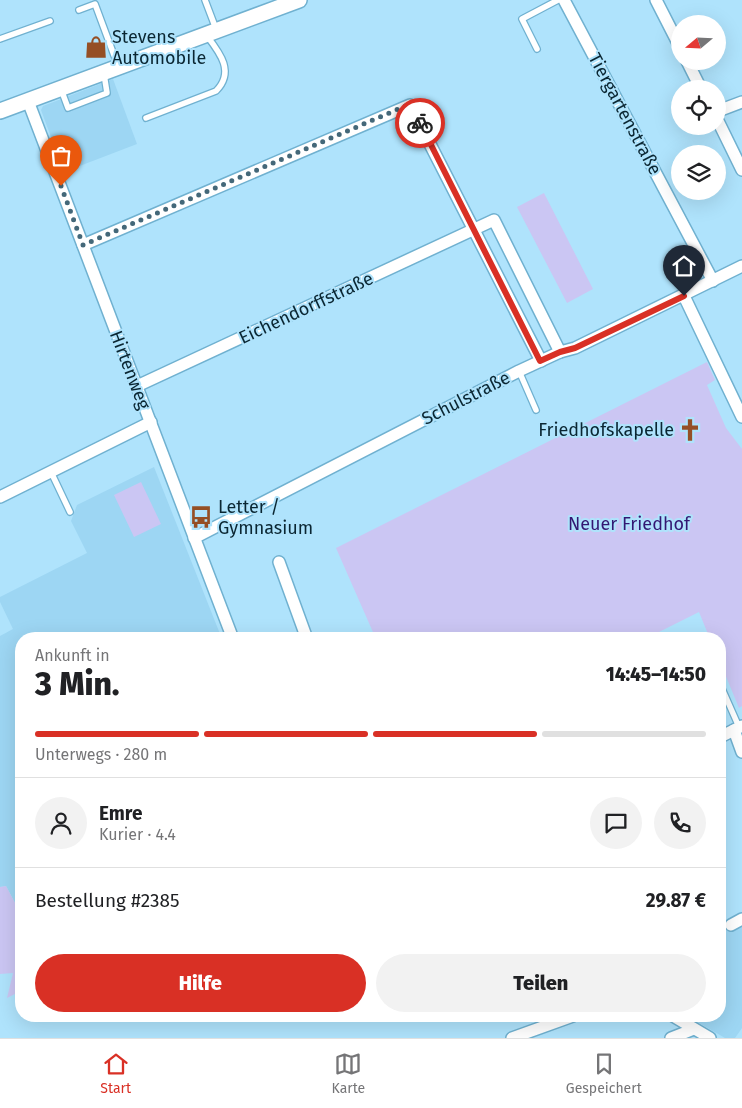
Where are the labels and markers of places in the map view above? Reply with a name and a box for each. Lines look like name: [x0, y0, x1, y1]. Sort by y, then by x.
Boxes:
place label: Stevens Automobile: [112, 26, 206, 69]
shop icon: Stevens Automobile: [83, 34, 109, 60]
pin: [40, 135, 82, 186]
pin: [663, 245, 705, 296]
church icon: Friedhofskapelle: [677, 417, 703, 443]
place label: Friedhofskapelle: [538, 419, 674, 441]
place label: Letter / Gymnasium: [218, 496, 313, 539]
bus stop icon: Letter / Gymnasium: [188, 504, 214, 530]

